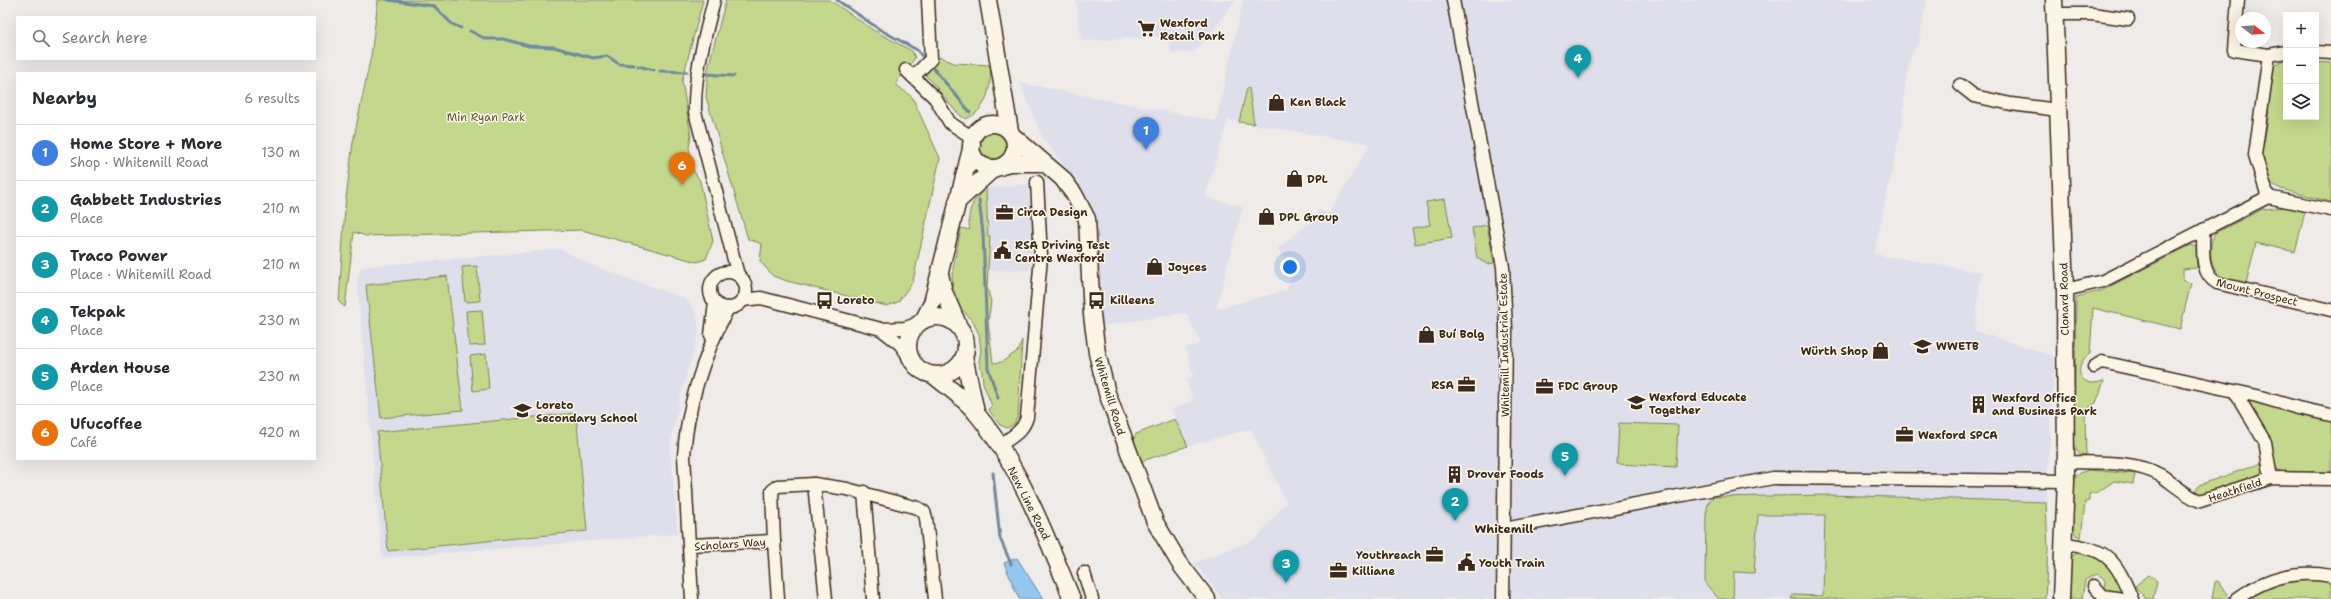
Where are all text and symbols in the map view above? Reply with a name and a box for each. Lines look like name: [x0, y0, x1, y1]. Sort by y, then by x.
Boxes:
north arrow: [2235, 12, 2271, 48]
map controls: [2283, 12, 2319, 120]
button: +: [2283, 12, 2319, 48]
search box: [16, 16, 316, 60]
place label: Wexford Retail Park: [1160, 16, 1225, 44]
supermarket icon: Wexford Retail Park: [1137, 19, 1157, 39]
icon: search: [30, 27, 52, 49]
text: Search here: [62, 28, 148, 48]
pin: 4: [1565, 45, 1591, 78]
button: −: [2283, 48, 2319, 84]
button: layers: [2283, 84, 2319, 120]
text: Nearby: [32, 87, 97, 109]
text: 6 results: [244, 90, 300, 107]
shop icon: Ken Black: [1267, 92, 1287, 112]
place label: Ken Black: [1290, 95, 1346, 110]
park label: Min Ryan Park: [447, 110, 525, 125]
pin: 1: [1133, 117, 1159, 150]
text: Home Store + More: [70, 134, 223, 154]
text: 1: [42, 144, 48, 161]
text: 130 m: [262, 144, 300, 161]
pin: 6: [669, 152, 695, 185]
text: Shop · Whitemill Road: [70, 154, 209, 171]
shop icon: DPL: [1284, 169, 1304, 189]
place label: DPL: [1307, 172, 1328, 187]
text: Gabbett Industries: [70, 190, 222, 210]
text: 2: [40, 200, 50, 217]
text: 210 m: [262, 200, 300, 217]
office icon: Circa Design: [994, 202, 1014, 222]
place label: Circa Design: [1017, 205, 1088, 220]
shop icon: DPL Group: [1256, 207, 1276, 227]
text: Place: [70, 210, 103, 227]
place label: DPL Group: [1279, 210, 1339, 225]
place label: RSA Driving Test Centre Wexford: [1015, 238, 1110, 266]
public building icon: RSA Driving Test Centre Wexford: [992, 241, 1012, 261]
text: Traco Power: [70, 246, 168, 266]
text: 3: [40, 256, 50, 273]
text: 210 m: [262, 256, 300, 273]
shop icon: Joyces: [1145, 257, 1165, 277]
your location: [1280, 257, 1300, 277]
place label: Joyces: [1168, 260, 1207, 275]
street label: Clonard Road: [2056, 262, 2073, 336]
text: Place · Whitemill Road: [70, 266, 211, 283]
street label: Whitemill Industrial Estate: [1496, 273, 1513, 417]
street label: Mount Prospect: [2214, 275, 2299, 310]
bus stop icon: Loreto: [814, 290, 834, 310]
bus stop icon: Killeens: [1087, 290, 1107, 310]
place label: Loreto: [837, 293, 874, 308]
place label: Killeens: [1110, 293, 1155, 308]
text: Tekpak: [70, 302, 125, 322]
text: 4: [40, 312, 50, 329]
text: 230 m: [258, 312, 300, 329]
text: Place: [70, 322, 103, 339]
shop icon: Buí Bolg: [1416, 324, 1436, 344]
place label: Buí Bolg: [1439, 327, 1484, 342]
school or university icon: WWETB: [1913, 336, 1933, 356]
place label: WWETB: [1936, 339, 1979, 354]
shop icon: Würth Shop: [1871, 341, 1891, 361]
place label: Würth Shop: [1801, 344, 1868, 359]
street label: Whitemill Road: [1090, 355, 1129, 437]
text: Arden House: [70, 358, 170, 378]
text: 5: [41, 368, 49, 385]
text: 230 m: [258, 368, 300, 385]
office icon: RSA: [1457, 375, 1477, 395]
office icon: FDC Group: [1535, 376, 1555, 396]
text: Place: [70, 378, 103, 395]
place label: RSA: [1431, 378, 1455, 393]
place label: FDC Group: [1558, 379, 1618, 394]
place label: Wexford Educate Together: [1649, 390, 1747, 418]
place label: Wexford Office and Business Park: [1992, 391, 2097, 419]
school or university icon: Wexford Educate Together: [1626, 393, 1646, 413]
building icon: Wexford Office and Business Park: [1969, 394, 1989, 414]
place label: Loreto Secondary School: [536, 398, 638, 426]
school or university icon: Loreto Secondary School: [513, 401, 533, 421]
text: Ufucoffee: [70, 414, 142, 434]
text: 6: [40, 424, 50, 441]
text: 420 m: [258, 424, 300, 441]
office icon: Wexford SPCA: [1895, 425, 1915, 445]
place label: Wexford SPCA: [1918, 428, 1998, 443]
text: Café: [70, 434, 97, 451]
pin: 5: [1552, 443, 1578, 476]
street label: New Line Road: [1004, 464, 1054, 543]
building icon: Drover Foods: [1444, 464, 1464, 484]
place label: Drover Foods: [1467, 467, 1544, 482]
street label: Heathfield: [2206, 475, 2264, 506]
pin: 2: [1442, 488, 1468, 521]
district label: Whitemill: [1475, 521, 1534, 537]
street label: Scholars Way: [694, 535, 766, 554]
office icon: Youthreach: [1424, 545, 1444, 565]
place label: Youthreach: [1356, 548, 1422, 563]
pin: 3: [1273, 550, 1299, 583]
public building icon: Youth Train: [1456, 553, 1476, 573]
place label: Youth Train: [1479, 556, 1546, 571]
office icon: Killiane: [1329, 561, 1349, 581]
place label: Killiane: [1352, 564, 1395, 579]

